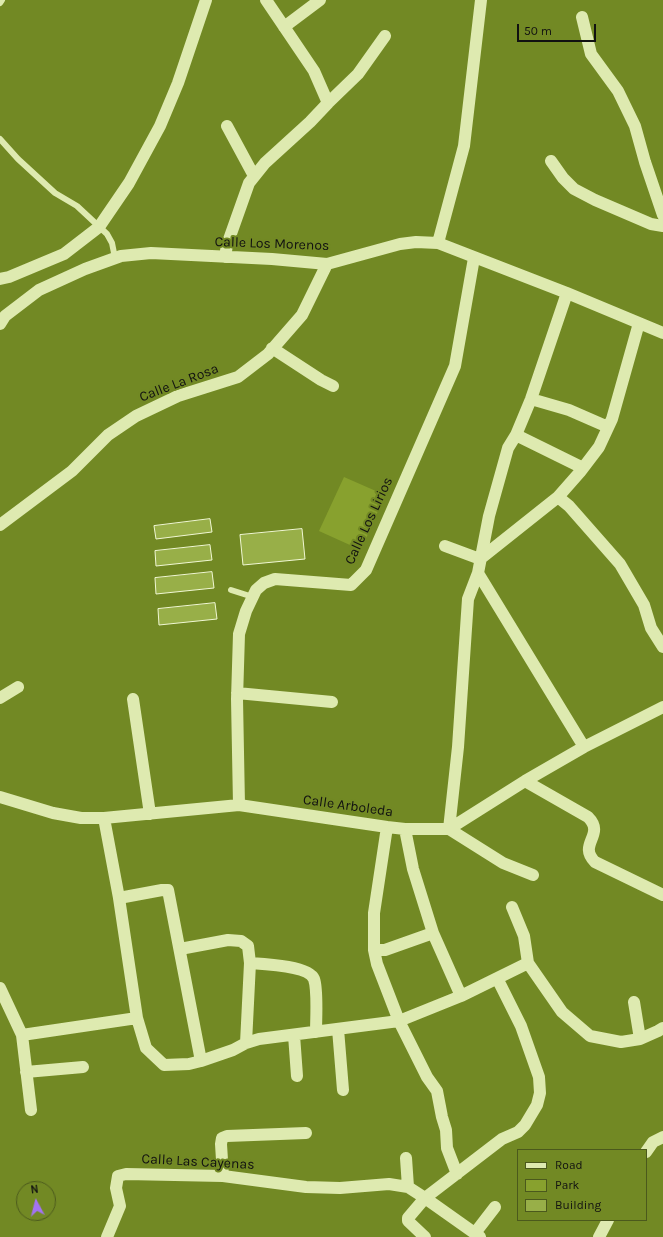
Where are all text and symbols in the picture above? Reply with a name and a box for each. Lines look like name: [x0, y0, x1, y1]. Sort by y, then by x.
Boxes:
scale bar: [519, 16, 598, 42]
text: 50 m: [524, 24, 552, 38]
street label: Calle Los Morenos: [214, 234, 330, 254]
street label: Calle La Rosa: [137, 360, 221, 406]
street label: Calle Los Lirios: [341, 475, 397, 567]
street label: Calle Arboleda: [302, 791, 394, 821]
legend: [517, 1149, 647, 1221]
street label: Calle Las Cayenas: [141, 1151, 255, 1173]
text: Road: [555, 1158, 583, 1172]
text: Park: [555, 1178, 579, 1192]
north arrow: [16, 1181, 56, 1221]
text: N: [30, 1183, 39, 1197]
text: Building: [555, 1198, 601, 1212]

